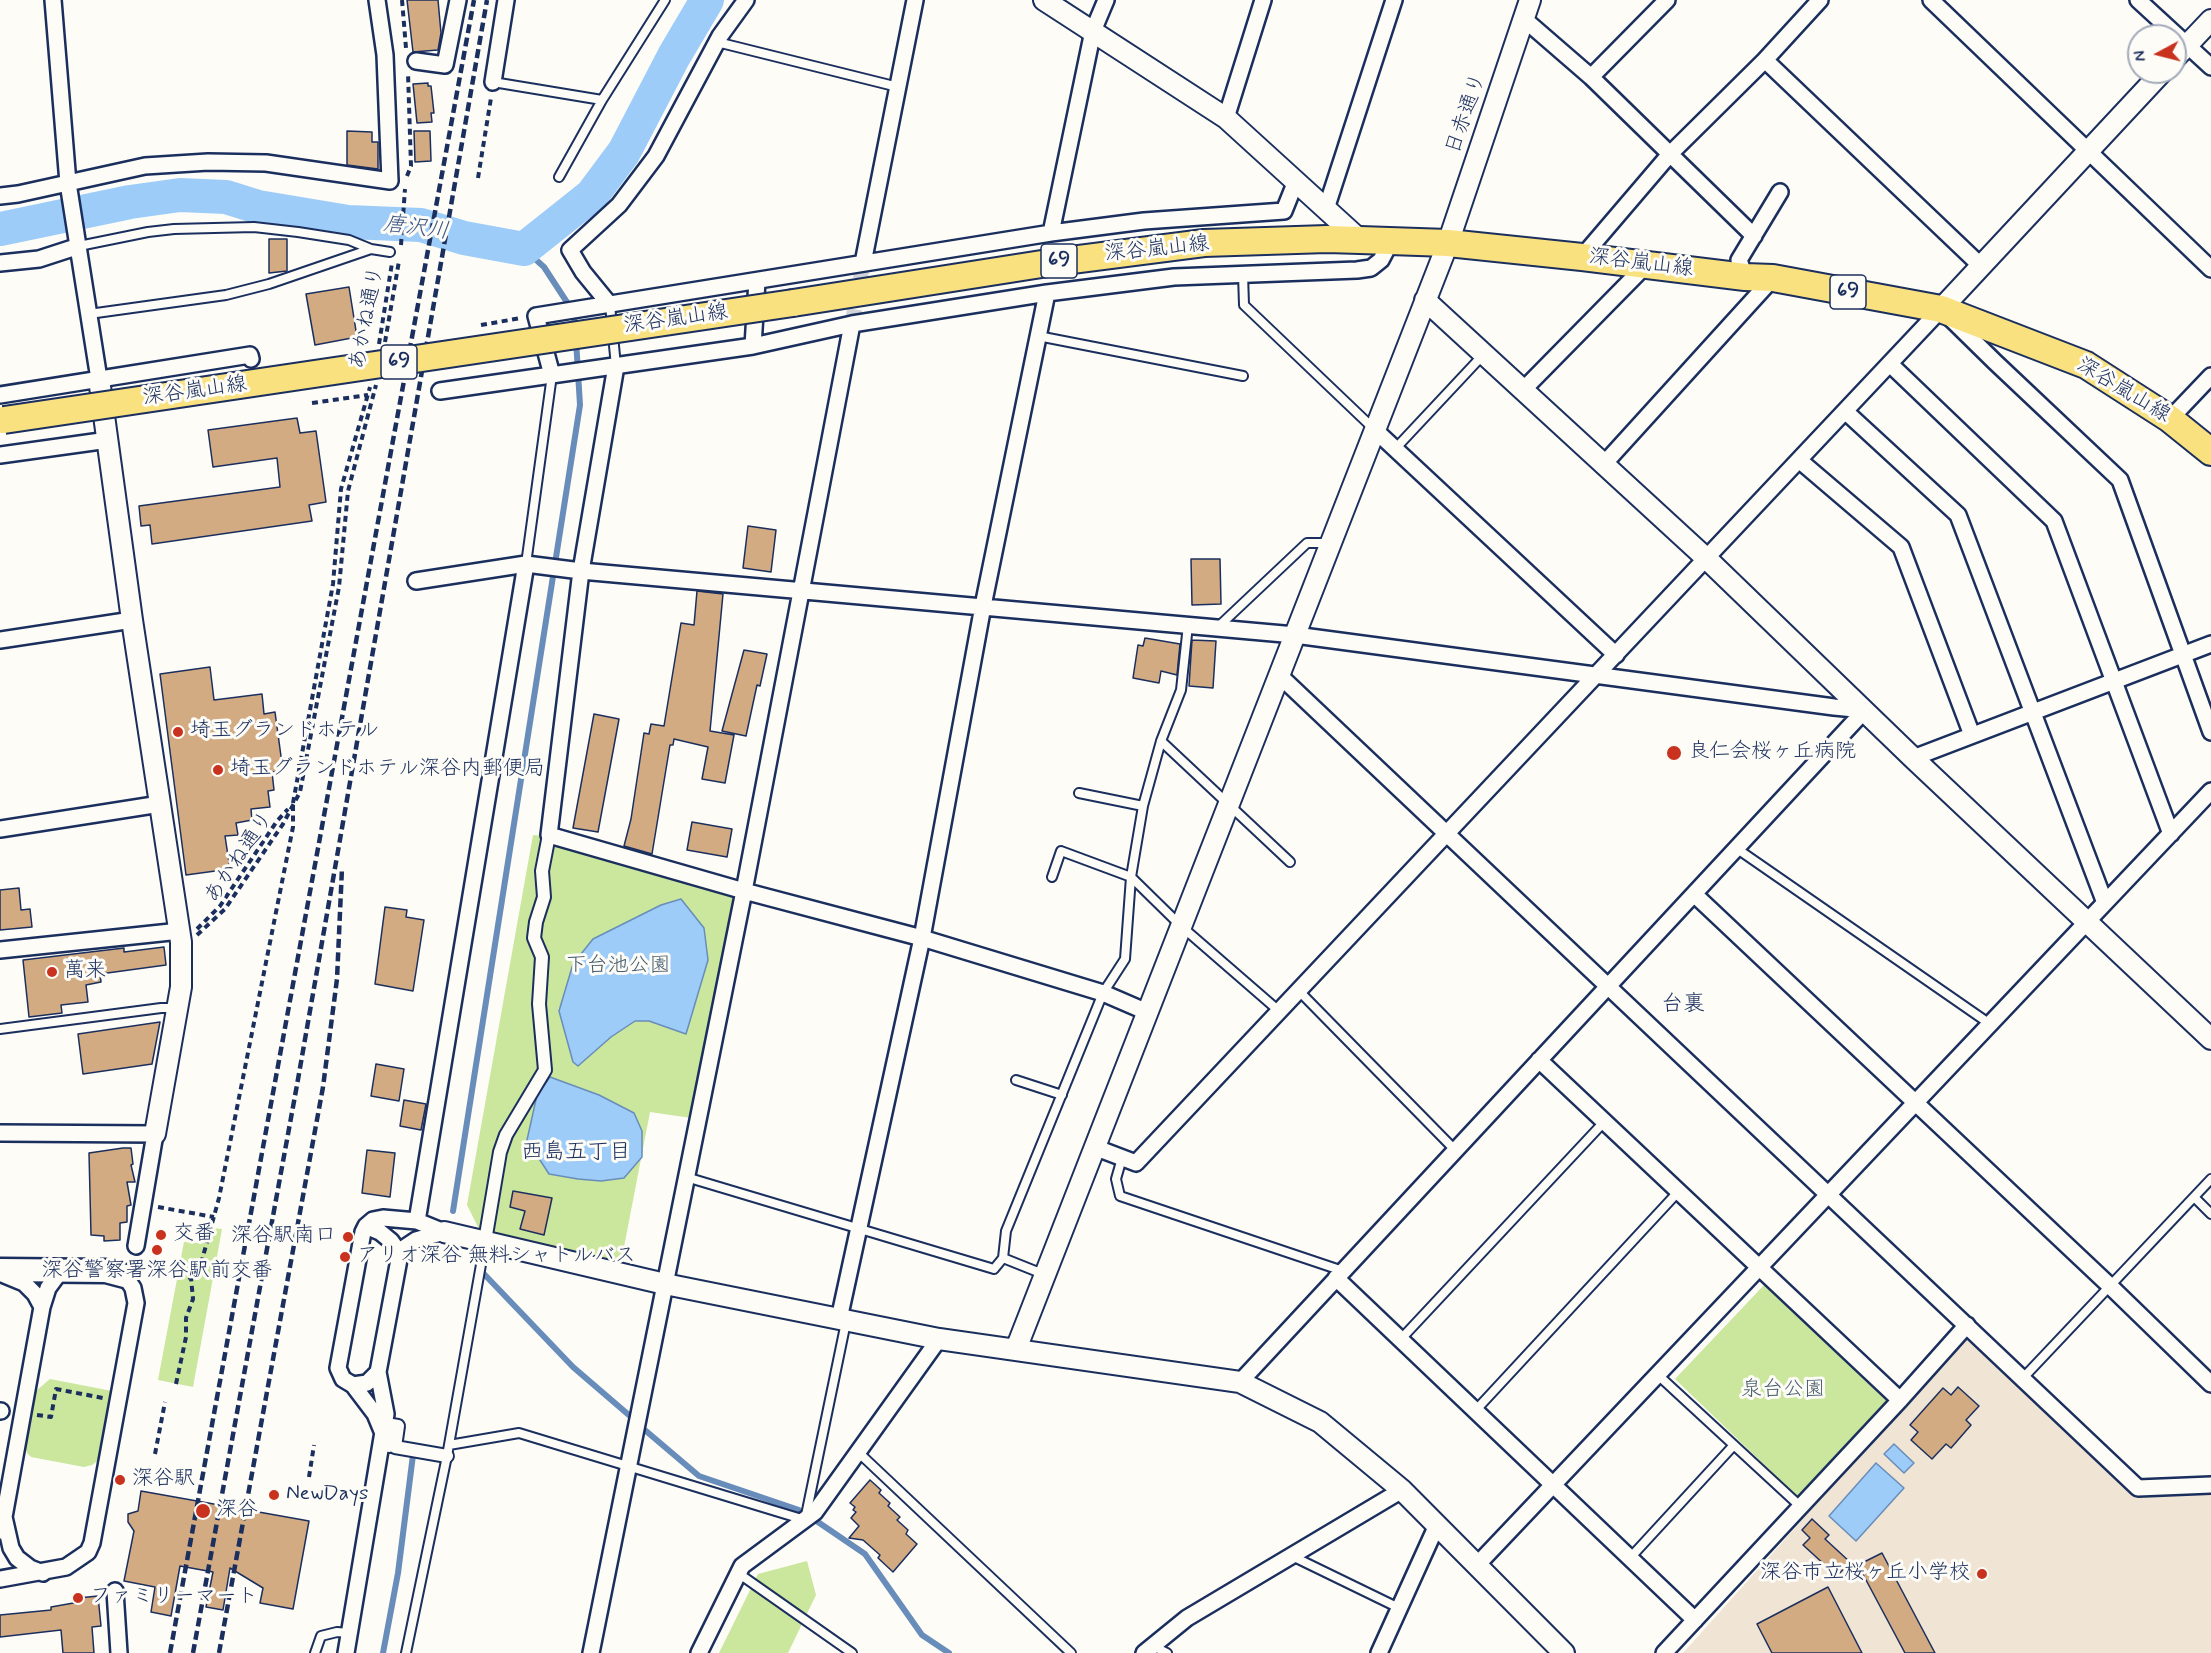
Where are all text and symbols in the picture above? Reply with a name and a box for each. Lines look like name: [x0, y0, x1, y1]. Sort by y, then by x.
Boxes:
north arrow: [2127, 24, 2187, 84]
text: N: [2130, 49, 2152, 63]
street label: 日赤通り: [1441, 70, 1493, 158]
water label: 唐沢川: [382, 212, 450, 246]
street label: 深谷嵐山線: [1103, 232, 1211, 268]
road number: 69: [1041, 244, 1077, 278]
street label: 深谷嵐山線: [1587, 245, 1695, 283]
street label: あかね通り: [346, 264, 390, 372]
road number: 69: [1830, 275, 1866, 309]
street label: 深谷嵐山線: [622, 300, 730, 340]
road number: 69: [381, 345, 417, 379]
street label: 深谷嵐山線: [2072, 353, 2174, 429]
street label: 深谷嵐山線: [141, 372, 249, 412]
place label: 埼玉グランドホテル: [190, 719, 379, 745]
marker: 埼玉グランドホテル: [171, 725, 185, 739]
place label: 良仁会桜ヶ丘病院: [1688, 740, 1856, 766]
marker: 良仁会桜ヶ丘病院: [1665, 744, 1683, 762]
place label: 埼玉グランドホテル深谷内郵便局: [230, 757, 545, 783]
marker: 埼玉グランドホテル深谷内郵便局: [211, 763, 225, 777]
street label: あかね通り: [200, 807, 280, 909]
park label: 下台池公園: [566, 954, 670, 980]
place label: 萬来: [64, 959, 106, 985]
marker: 萬来: [45, 965, 59, 979]
district label: 台裏: [1661, 992, 1705, 1018]
district label: 西島五丁目: [521, 1140, 631, 1166]
place label: 交番: [173, 1222, 215, 1248]
place label: 深谷駅南口: [231, 1224, 336, 1250]
marker: 交番: [154, 1228, 168, 1242]
marker: 深谷駅南口: [341, 1230, 355, 1244]
marker: 深谷警察署深谷駅前交番: [150, 1243, 164, 1257]
place label: アリオ深谷 無料シャトルバス: [357, 1244, 636, 1270]
marker: アリオ深谷 無料シャトルバス: [338, 1250, 352, 1264]
place label: 深谷警察署深谷駅前交番: [42, 1259, 272, 1285]
park label: 泉台公園: [1741, 1378, 1825, 1404]
place label: 深谷駅: [132, 1467, 195, 1493]
marker: 深谷駅: [113, 1473, 127, 1487]
place label: NewDays: [286, 1482, 368, 1508]
marker: NewDays: [267, 1488, 281, 1502]
place label: 深谷: [216, 1498, 258, 1524]
marker: 深谷: [194, 1502, 212, 1520]
place label: 深谷市立桜ヶ丘小学校: [1760, 1561, 1970, 1587]
marker: 深谷市立桜ヶ丘小学校: [1975, 1567, 1989, 1581]
place label: ファミリーマート: [90, 1585, 258, 1611]
marker: ファミリーマート: [71, 1591, 85, 1605]

